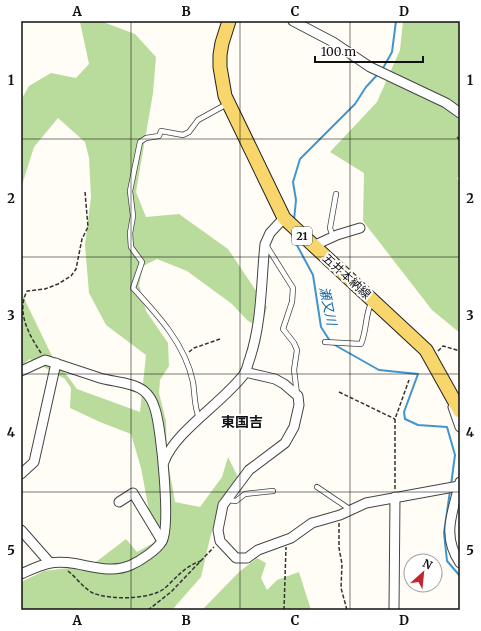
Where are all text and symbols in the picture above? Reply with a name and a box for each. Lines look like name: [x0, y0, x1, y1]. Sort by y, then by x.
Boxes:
text: A: [71, 3, 82, 20]
text: B: [181, 3, 191, 20]
text: C: [291, 3, 300, 20]
text: D: [399, 3, 409, 20]
scale bar: [315, 38, 423, 64]
text: 100 m: [321, 44, 356, 59]
text: 1: [8, 72, 14, 89]
text: 1: [467, 72, 473, 89]
text: 2: [7, 190, 15, 207]
text: 2: [466, 190, 474, 207]
road number: 21: [292, 227, 312, 245]
street label: 五井本納線: [320, 250, 374, 302]
water label: 瀬又川: [316, 285, 341, 329]
text: 3: [7, 307, 15, 324]
text: 3: [466, 307, 474, 324]
district label: 東国吉: [221, 413, 263, 431]
text: 4: [7, 424, 16, 441]
text: 4: [466, 424, 475, 441]
text: 5: [7, 542, 15, 559]
text: 5: [466, 542, 474, 559]
north arrow: [403, 553, 443, 593]
text: N: [420, 556, 435, 572]
text: A: [71, 612, 82, 629]
text: B: [181, 612, 191, 629]
text: C: [291, 612, 300, 629]
text: D: [399, 612, 409, 629]

